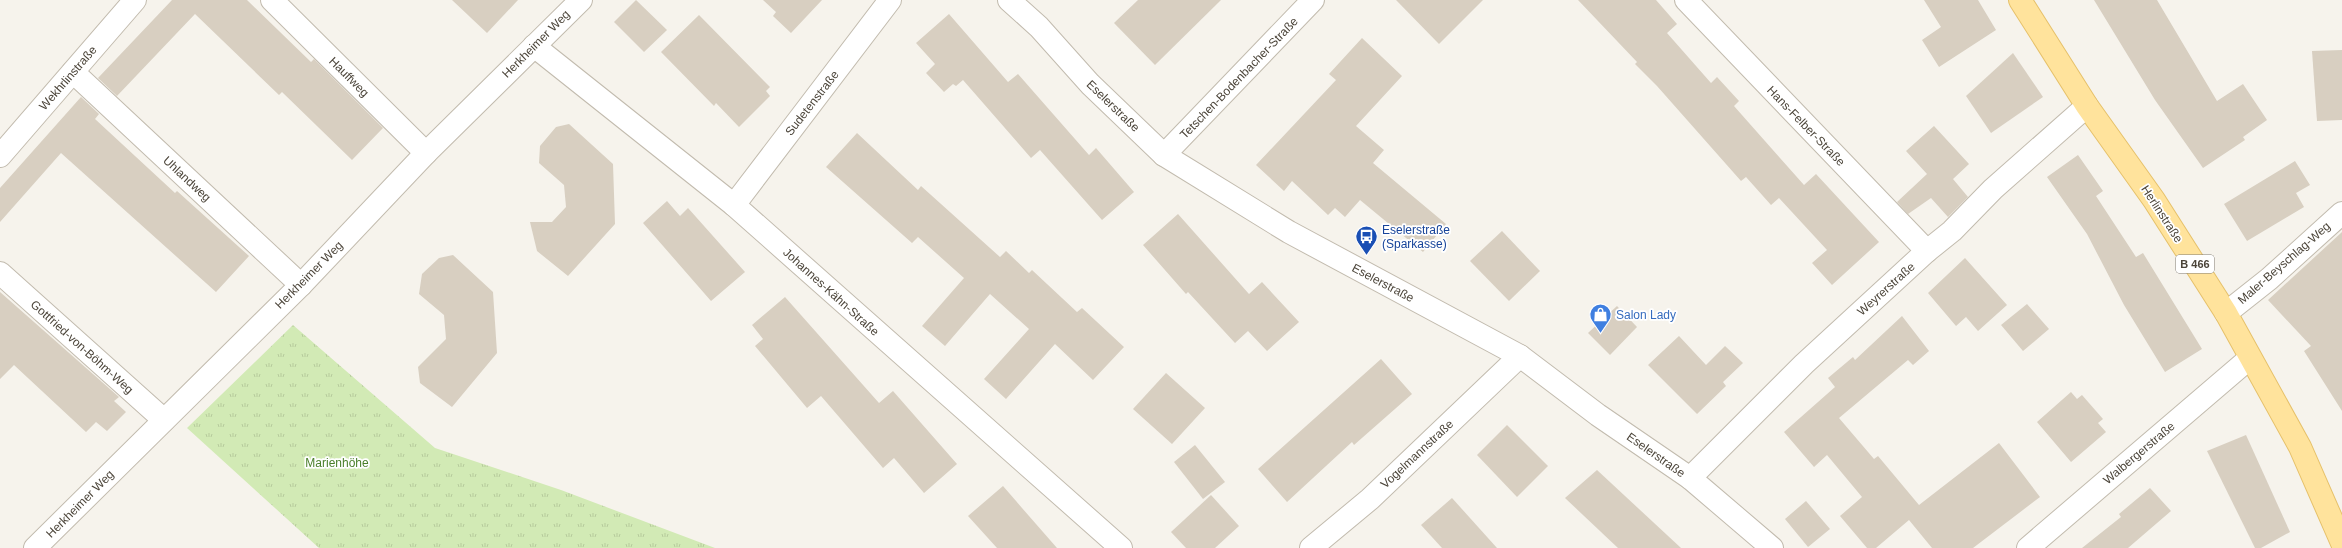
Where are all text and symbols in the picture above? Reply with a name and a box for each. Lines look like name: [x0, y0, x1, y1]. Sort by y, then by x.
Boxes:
street label: Herkheimer Weg: [499, 7, 573, 81]
street label: Tetschen-Bodenbacher-Straße: [1177, 14, 1301, 142]
street label: Wekhrlinstraße: [36, 43, 100, 113]
street label: Hauffweg: [326, 54, 372, 100]
street label: Sudetenstraße: [782, 67, 842, 138]
street label: Eselerstraße: [1084, 77, 1143, 135]
street label: Hans-Felber-Straße: [1764, 83, 1848, 169]
street label: Uhlandweg: [160, 153, 214, 205]
street label: Herlinstraße: [2138, 183, 2186, 245]
street label: Maler-Beyschlag-Weg: [2235, 219, 2333, 307]
place label: Eselerstraße (Sparkasse): [1382, 223, 1450, 251]
bus stop icon: Eselerstraße (Sparkasse): [1354, 224, 1380, 257]
street label: Herkheimer Weg: [272, 238, 346, 312]
street label: Johannes-Kähn-Straße: [780, 245, 882, 339]
road number: B 466: [2176, 255, 2214, 273]
street label: Weyrerstraße: [1854, 259, 1918, 318]
street label: Eselerstraße: [1350, 261, 1417, 305]
street label: Gottfried-von-Böhm-Weg: [28, 297, 136, 397]
shop icon: Salon Lady: [1587, 302, 1613, 335]
place label: Salon Lady: [1616, 308, 1676, 322]
street label: Vogelmannstraße: [1378, 417, 1456, 491]
street label: Walbergerstraße: [2100, 419, 2178, 487]
street label: Eselerstraße: [1624, 430, 1688, 480]
park label: Marienhöhe: [305, 456, 369, 470]
street label: Herkheimer Weg: [43, 467, 117, 541]

